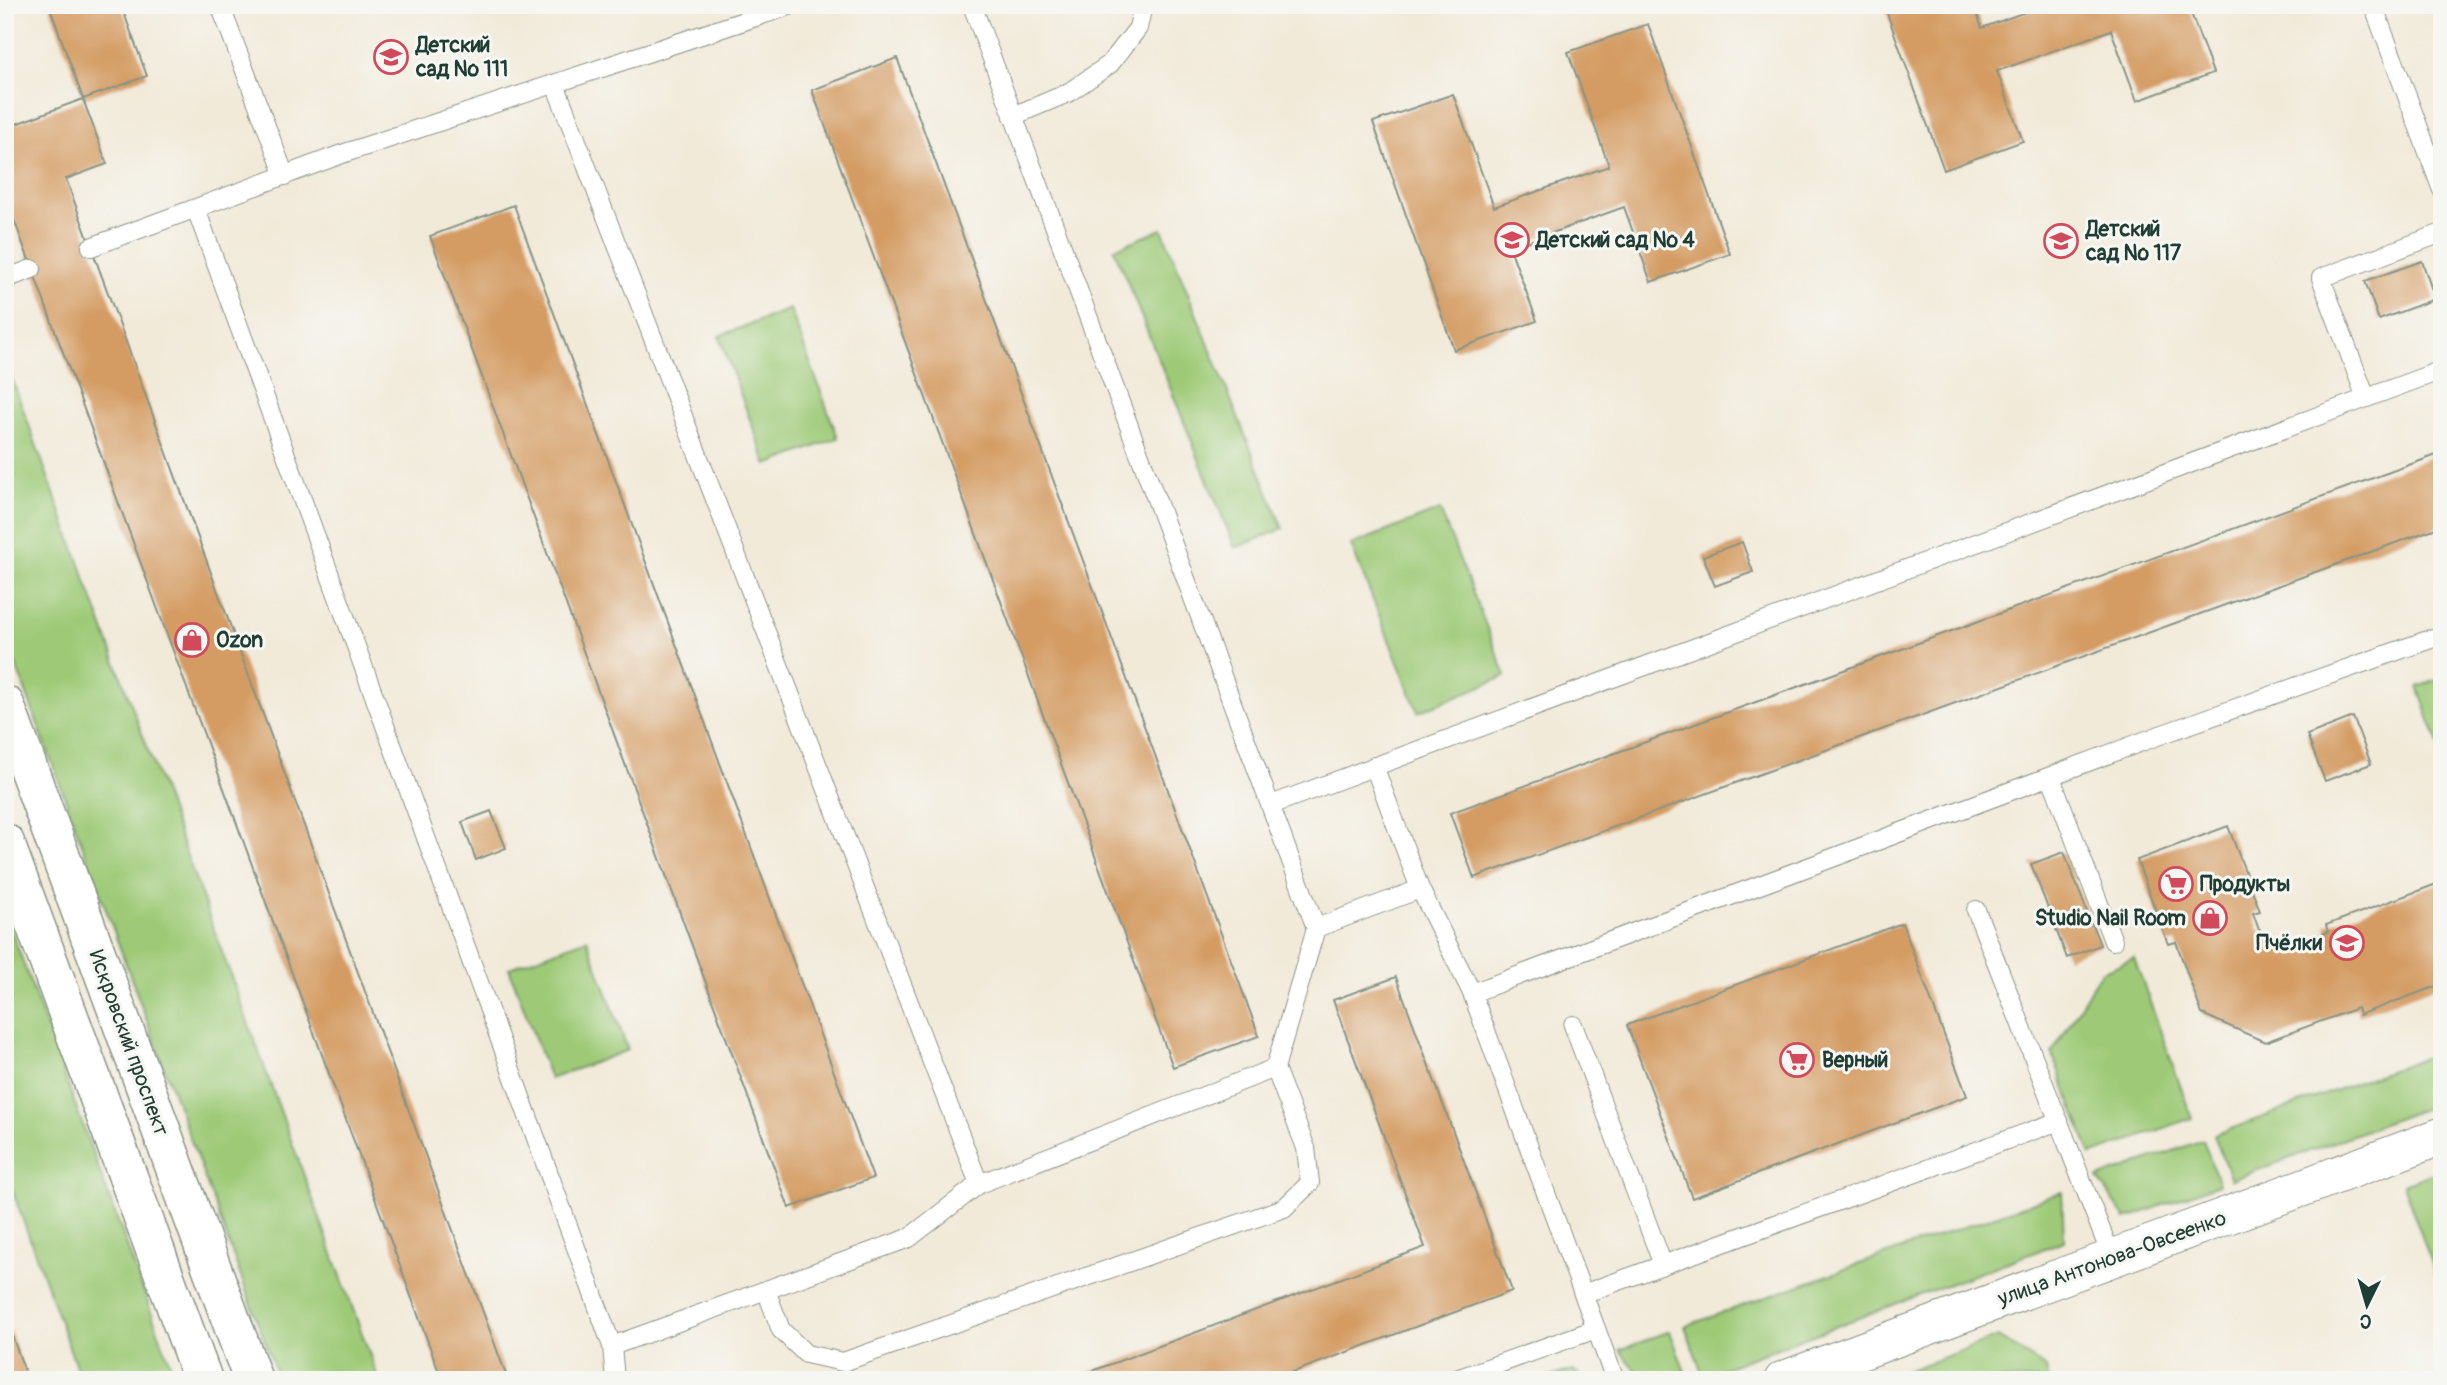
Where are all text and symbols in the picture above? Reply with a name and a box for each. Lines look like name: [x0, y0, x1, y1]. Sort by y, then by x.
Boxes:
place label: Детский сад № 111: [414, 32, 508, 83]
school or university icon: Детский сад № 111: [372, 38, 410, 76]
place label: Детский сад № 117: [2084, 216, 2182, 267]
school or university icon: Детский сад № 4: [1493, 221, 1531, 259]
school or university icon: Детский сад № 117: [2042, 222, 2080, 260]
place label: Детский сад № 4: [1534, 227, 1696, 254]
shop icon: Ozon: [173, 621, 211, 659]
place label: Ozon: [216, 627, 263, 654]
supermarket icon: Продукты: [2157, 865, 2195, 903]
place label: Продукты: [2200, 871, 2290, 898]
shop icon: Studio Nail Room: [2191, 899, 2229, 937]
place label: Studio Nail Room: [2035, 905, 2186, 932]
school or university icon: Пчёлки: [2328, 924, 2366, 962]
place label: Пчёлки: [2256, 930, 2323, 957]
street label: Искровский проспект: [82, 946, 175, 1140]
supermarket icon: Верный: [1778, 1041, 1816, 1079]
place label: Верный: [1822, 1047, 1888, 1074]
street label: улица Антонова-Овсеенко: [1993, 1205, 2230, 1313]
north arrow: [2332, 1270, 2402, 1340]
text: С: [2358, 1308, 2372, 1333]

